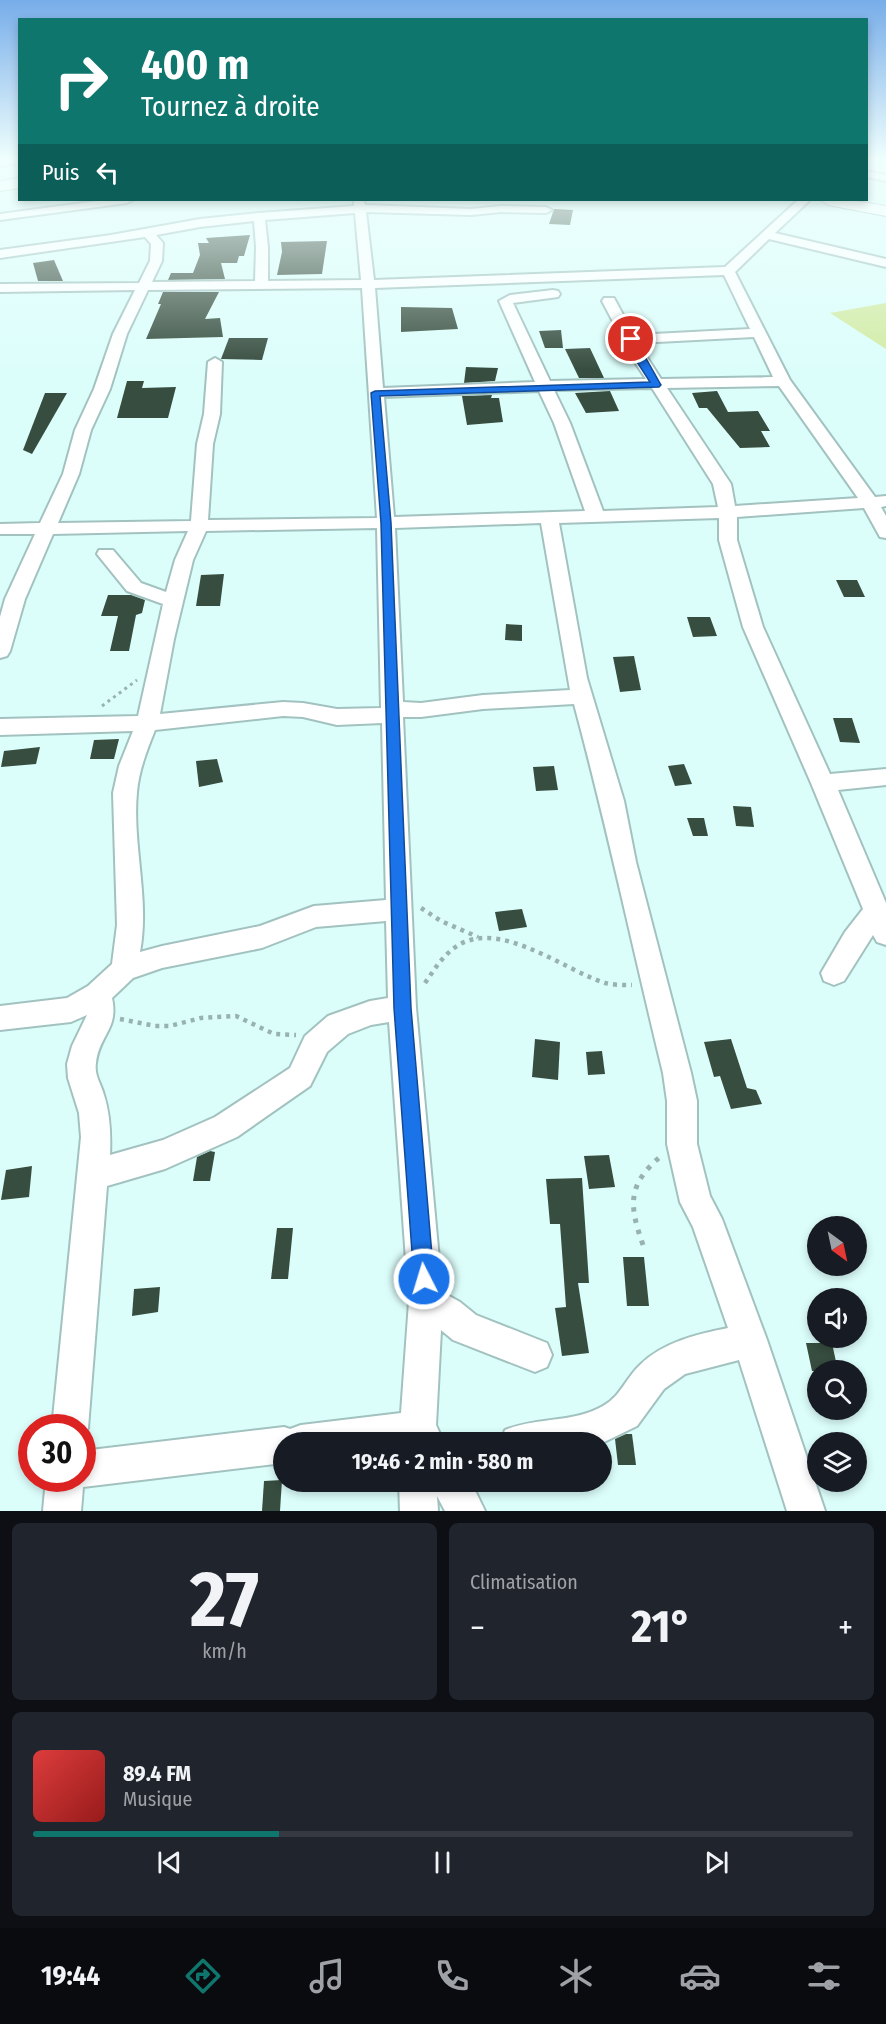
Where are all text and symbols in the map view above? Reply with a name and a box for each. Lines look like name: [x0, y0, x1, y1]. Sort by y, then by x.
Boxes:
text: 400 m: [141, 40, 249, 90]
icon: right: [42, 42, 120, 120]
text: Tournez à droite: [141, 91, 320, 123]
icon: left: [91, 156, 124, 189]
text: Puis: [42, 159, 79, 186]
pin: [605, 313, 656, 364]
icon: arrive: [614, 322, 647, 355]
north arrow: [807, 1216, 867, 1276]
map controls: [807, 1216, 867, 1492]
position arrow: [392, 1247, 456, 1311]
button: sound: [807, 1288, 867, 1348]
button: search: [807, 1360, 867, 1420]
speed limit sign: 30: [18, 1414, 96, 1492]
button: layers: [807, 1432, 867, 1492]
text: 19:46 · 2 min · 580 m: [352, 1448, 533, 1475]
text: 27: [190, 1553, 259, 1647]
text: Climatisation: [470, 1570, 578, 1594]
text: 21°: [631, 1600, 692, 1654]
text: −: [470, 1608, 485, 1648]
text: +: [838, 1608, 853, 1648]
text: km/h: [202, 1639, 247, 1663]
text: 89.4 FM: [123, 1760, 191, 1787]
text: Musique: [123, 1787, 192, 1811]
icon: previous: [153, 1846, 186, 1879]
icon: pause: [426, 1846, 459, 1879]
icon: next: [700, 1846, 733, 1879]
icon: directions: [182, 1955, 224, 1997]
icon: music: [306, 1955, 348, 1997]
icon: phone: [431, 1955, 473, 1997]
icon: climate: [555, 1955, 597, 1997]
icon: car: [679, 1955, 721, 1997]
icon: filters: [803, 1955, 845, 1997]
text: 19:44: [41, 1960, 100, 1992]

